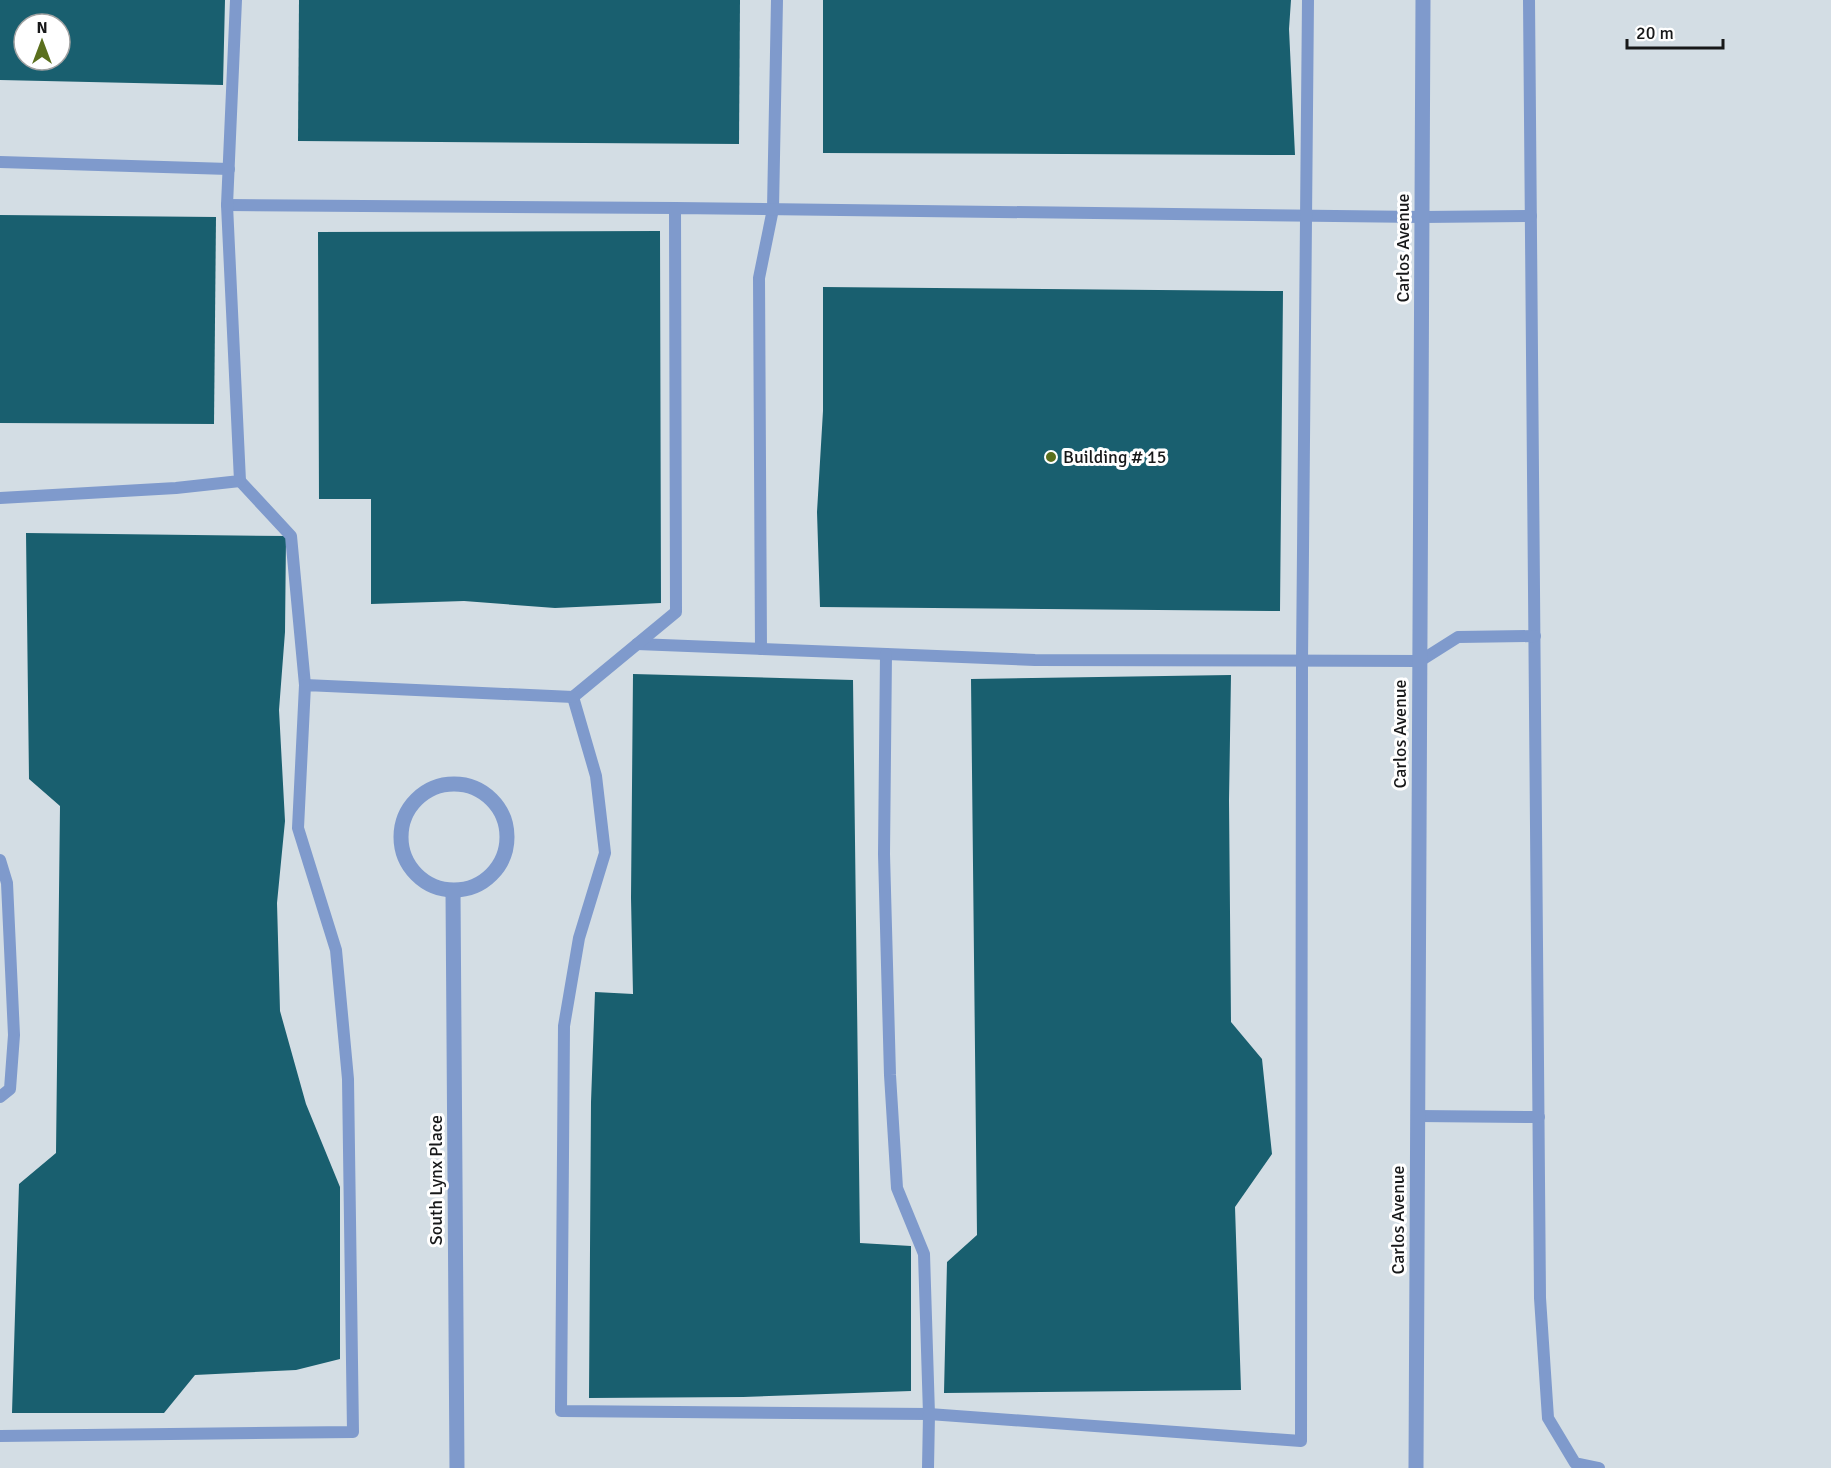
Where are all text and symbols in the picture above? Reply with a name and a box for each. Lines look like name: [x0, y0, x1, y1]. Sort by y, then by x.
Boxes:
north arrow: [12, 12, 72, 72]
scale bar: [1627, 12, 1723, 50]
text: N: [36, 18, 48, 38]
text: 20 m: [1636, 22, 1674, 44]
street label: Carlos Avenue: [1392, 193, 1414, 303]
place label: Building # 15: [1063, 446, 1166, 468]
marker: Building # 15: [1044, 450, 1058, 464]
street label: Carlos Avenue: [1389, 679, 1411, 789]
street label: South Lynx Place: [425, 1115, 447, 1245]
street label: Carlos Avenue: [1387, 1165, 1409, 1275]

